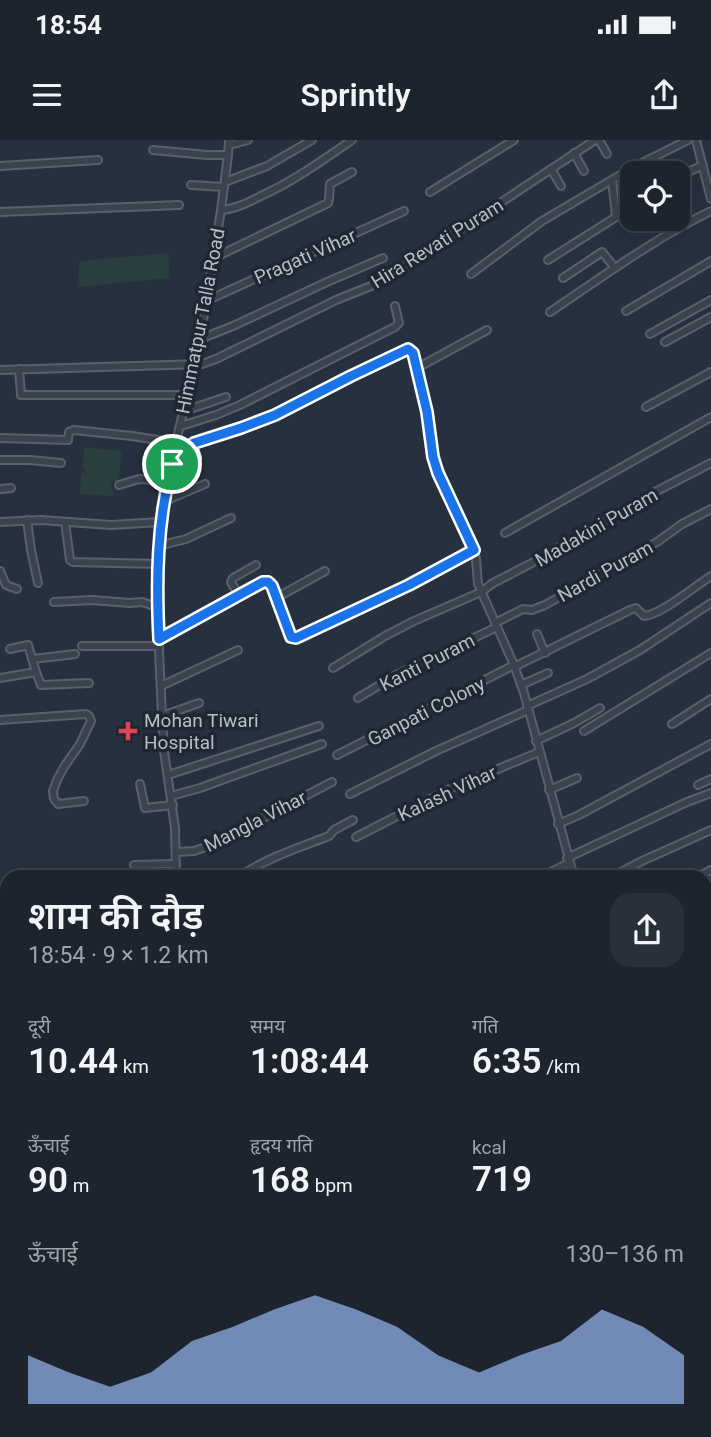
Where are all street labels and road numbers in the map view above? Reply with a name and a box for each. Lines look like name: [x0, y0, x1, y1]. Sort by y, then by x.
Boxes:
street label: Hira Revati Puram: [367, 194, 508, 293]
street label: Pragati Vihar: [251, 224, 360, 289]
street label: Himmatpur Talla Road: [171, 226, 230, 416]
street label: Madakini Puram: [531, 483, 662, 572]
street label: Nardi Puram: [553, 536, 657, 607]
street label: Kanti Puram: [376, 629, 479, 696]
street label: Ganpati Colony: [364, 672, 489, 751]
street label: Kalash Vihar: [394, 760, 501, 826]
street label: Mangla Vihar: [200, 786, 311, 857]

